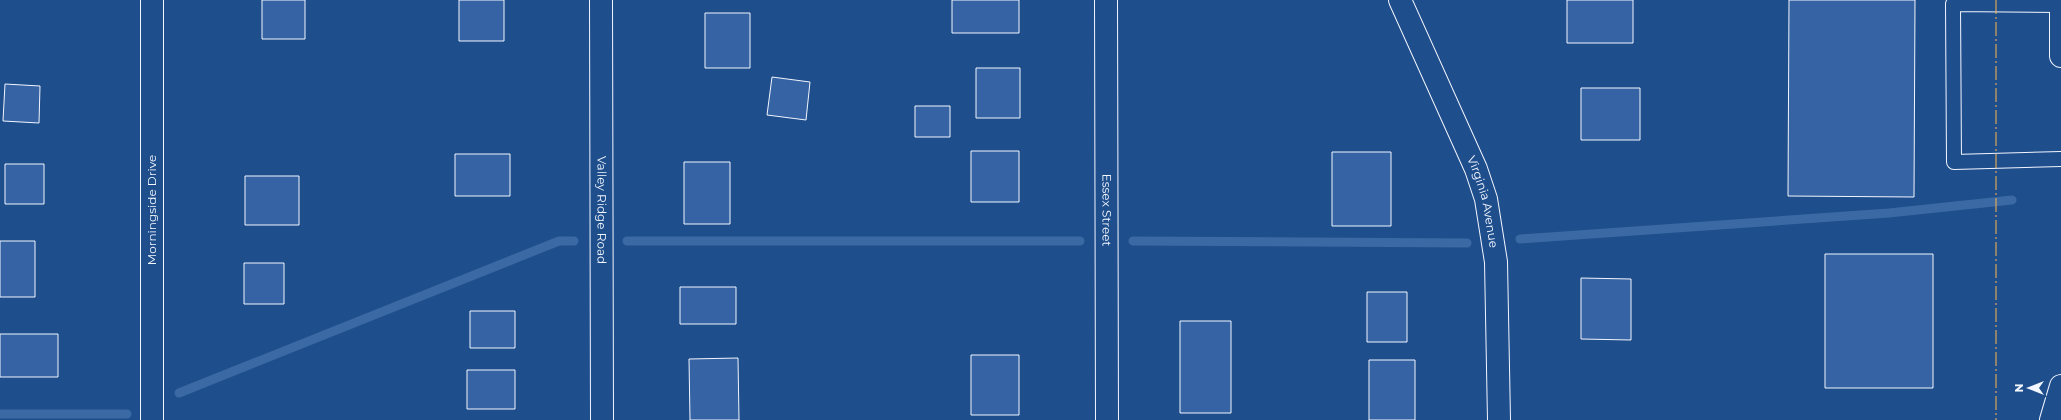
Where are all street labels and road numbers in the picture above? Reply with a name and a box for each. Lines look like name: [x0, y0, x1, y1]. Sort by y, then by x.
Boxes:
street label: Virginia Avenue: [1464, 153, 1502, 249]
street label: Morningside Drive: [144, 155, 159, 265]
street label: Valley Ridge Road: [594, 156, 610, 264]
street label: Essex Street: [1099, 174, 1115, 246]

